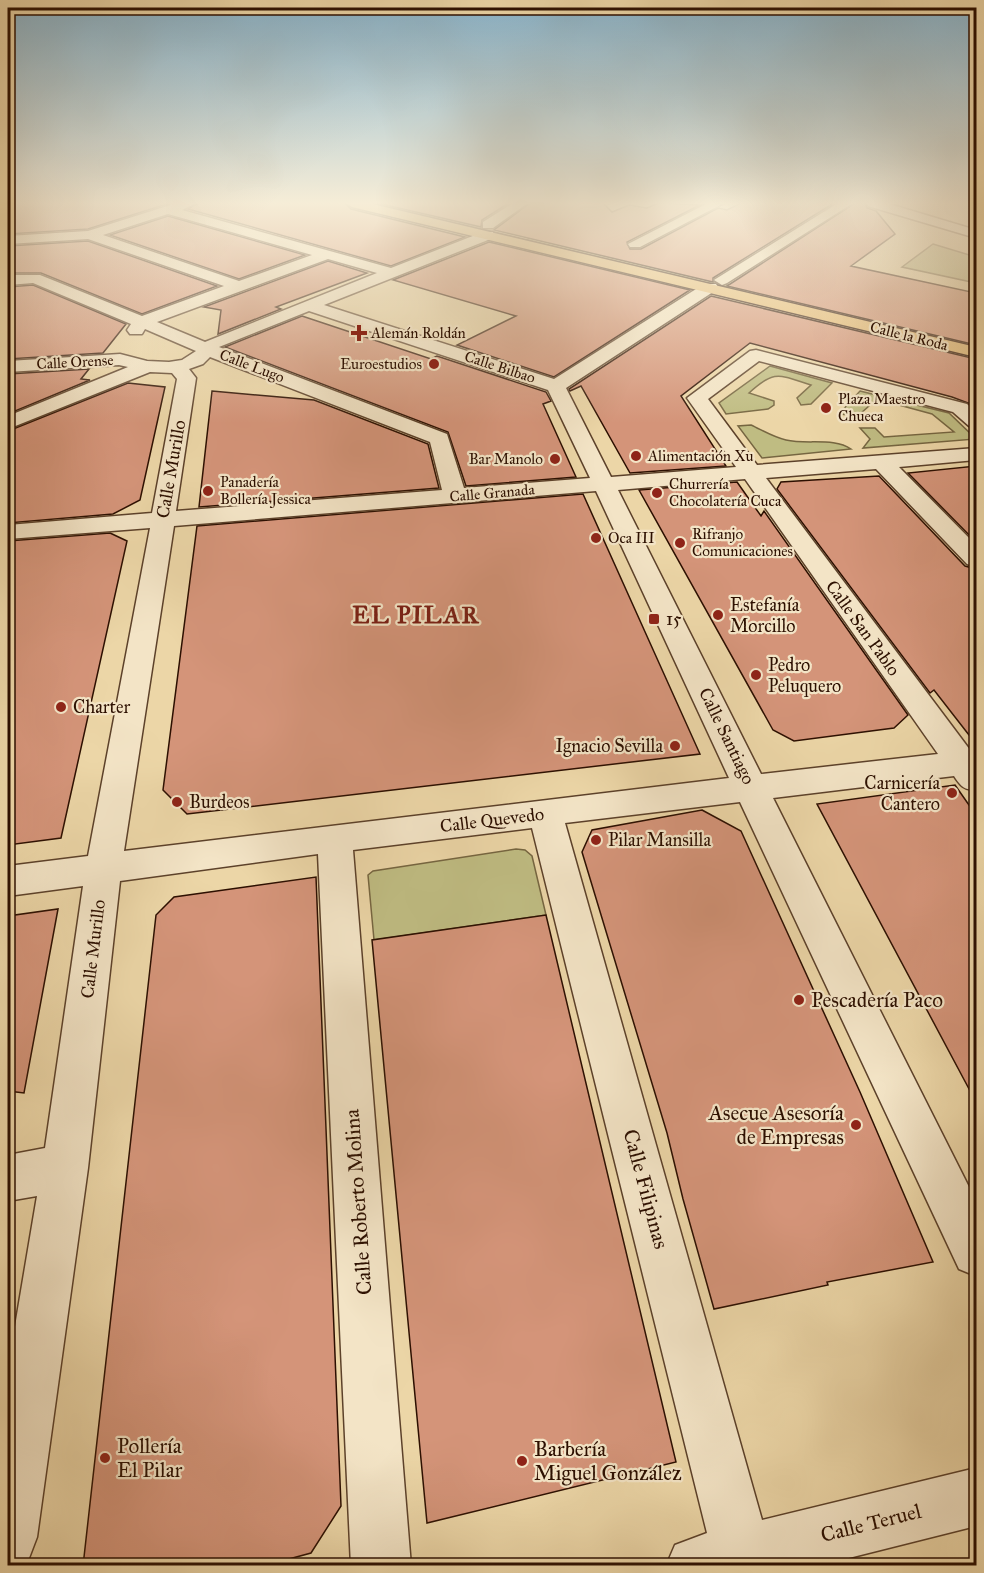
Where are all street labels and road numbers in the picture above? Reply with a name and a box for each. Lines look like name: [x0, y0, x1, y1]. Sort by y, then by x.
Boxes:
street label: Calle la Roda: [868, 318, 950, 355]
street label: Calle Lugo: [217, 345, 287, 387]
street label: Calle Bilbao: [462, 347, 538, 387]
street label: Calle Orense: [36, 351, 114, 373]
street label: Calle Murillo: [152, 418, 190, 520]
street label: Calle Granada: [449, 480, 536, 506]
street label: Calle San Pablo: [821, 576, 905, 680]
street label: Calle Santiago: [693, 684, 760, 788]
street label: Calle Quevedo: [439, 803, 545, 837]
street label: Calle Murillo: [76, 898, 110, 1000]
street label: Calle Roberto Molina: [339, 1108, 377, 1296]
street label: Calle Filipinas: [618, 1126, 674, 1252]
street label: Calle Teruel: [818, 1498, 924, 1548]

